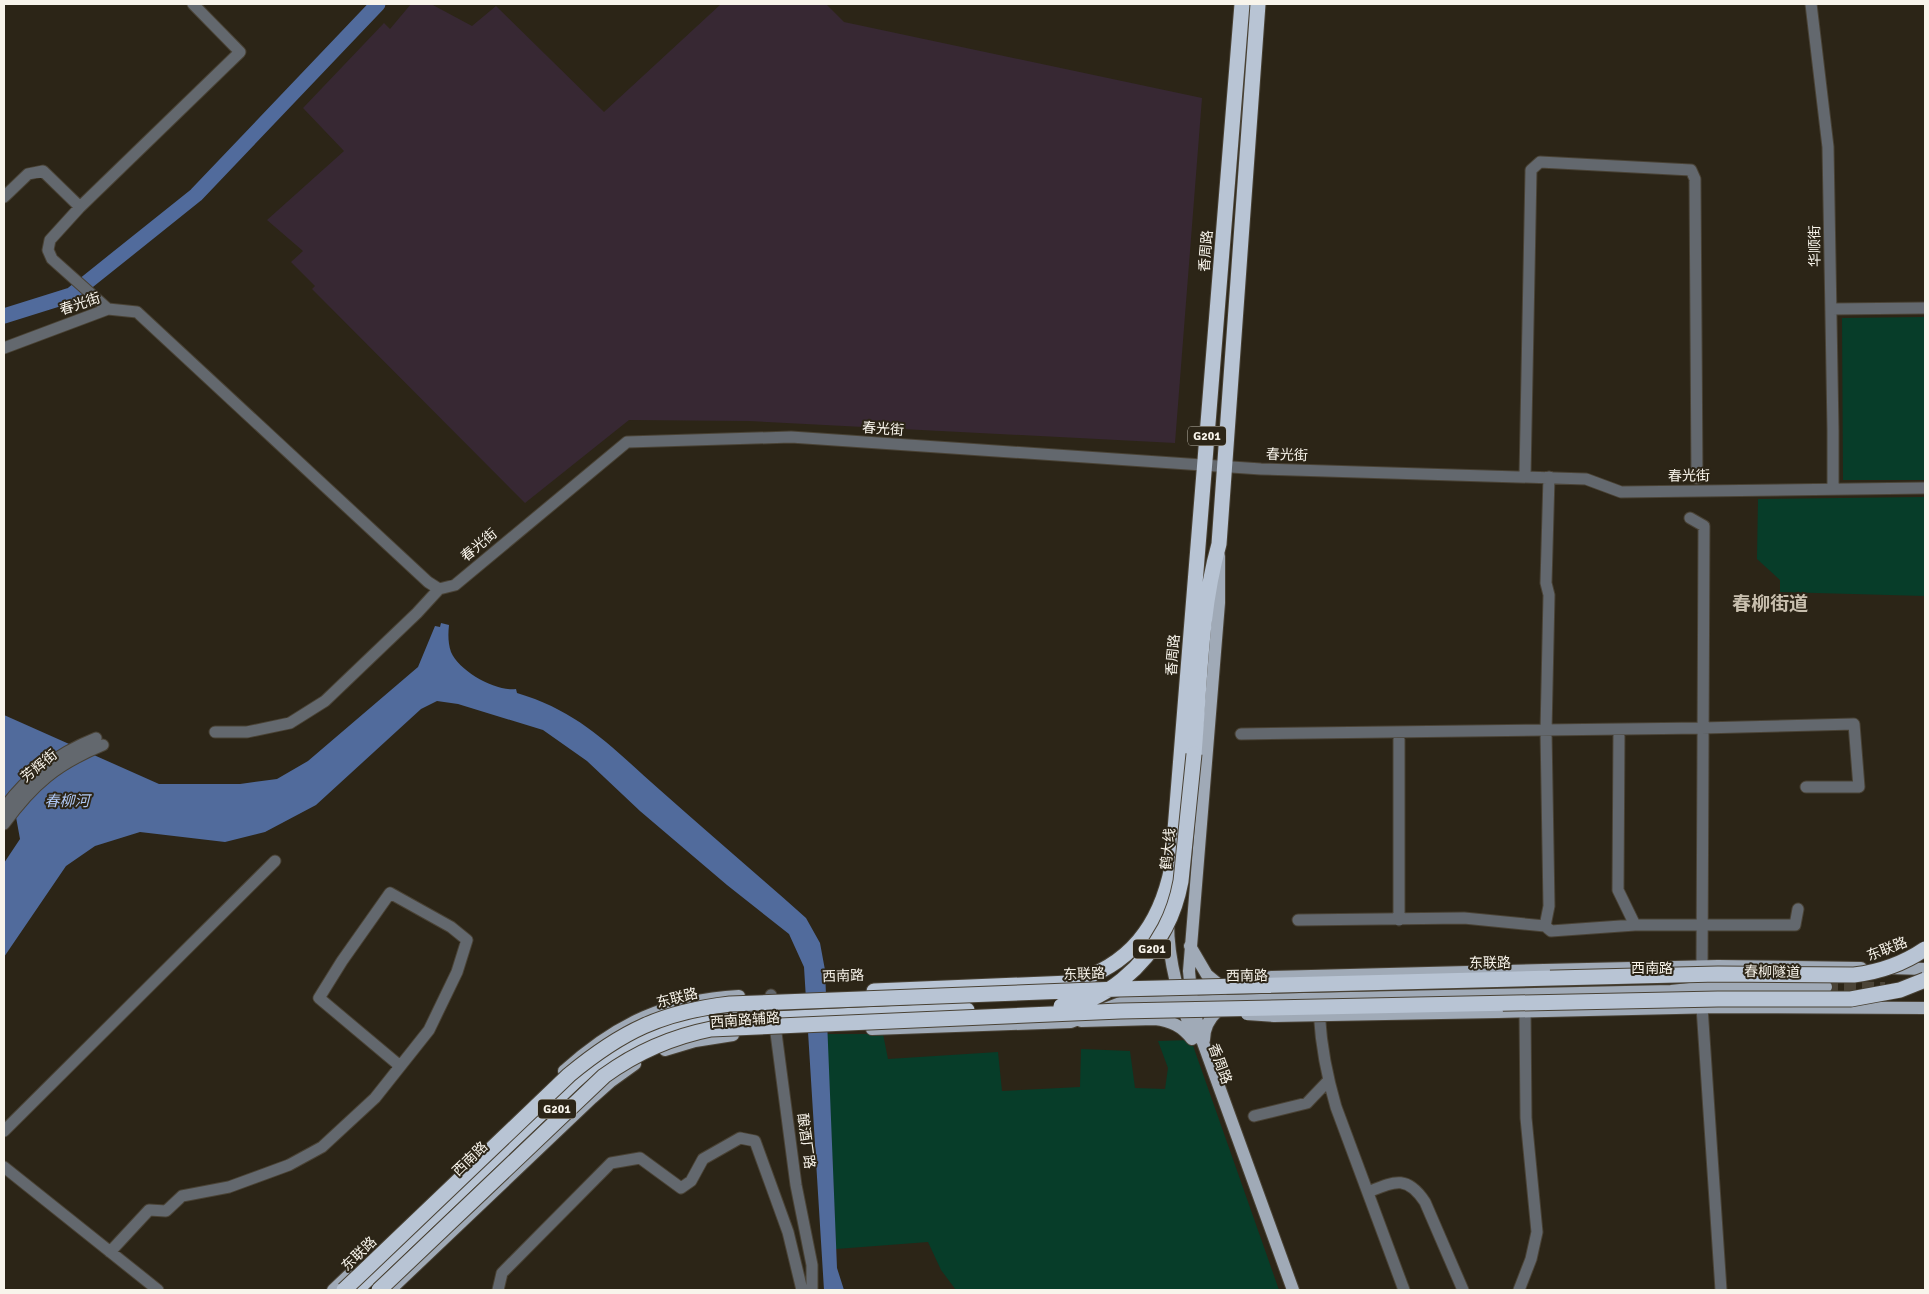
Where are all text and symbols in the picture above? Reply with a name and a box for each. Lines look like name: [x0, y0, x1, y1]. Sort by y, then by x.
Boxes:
street label: 华顺街: [1806, 225, 1824, 267]
street label: 香周路: [1196, 229, 1216, 273]
street label: 春光街: [57, 289, 103, 319]
street label: 春光街: [861, 419, 905, 439]
road number: G201: [1188, 426, 1226, 446]
street label: 春光街: [1266, 446, 1308, 464]
street label: 春光街: [1668, 467, 1710, 485]
street label: 春光街: [457, 525, 501, 565]
district label: 春柳街道: [1732, 592, 1808, 616]
street label: 香周路: [1163, 633, 1183, 677]
street label: 芳辉街: [17, 746, 61, 786]
water label: 春柳河: [44, 792, 92, 810]
street label: 鹤大线: [1157, 827, 1179, 871]
street label: 东联路: [1864, 934, 1910, 964]
road number: G201: [1133, 940, 1171, 959]
street label: 东联路: [1469, 954, 1511, 972]
street label: 西南路: [1631, 960, 1673, 977]
street label: 春柳隧道: [1744, 963, 1800, 981]
street label: 东联路: [1063, 965, 1105, 983]
street label: 西南路: [822, 967, 864, 985]
street label: 西南路: [1226, 967, 1268, 985]
street label: 东联路: [655, 985, 699, 1011]
street label: 西南路辅路: [709, 1009, 781, 1031]
street label: 香周路: [1205, 1041, 1235, 1087]
road number: G201: [538, 1100, 576, 1118]
street label: 酿酒厂路: [794, 1112, 818, 1170]
street label: 西南路: [449, 1138, 491, 1180]
street label: 东联路: [338, 1233, 380, 1275]

